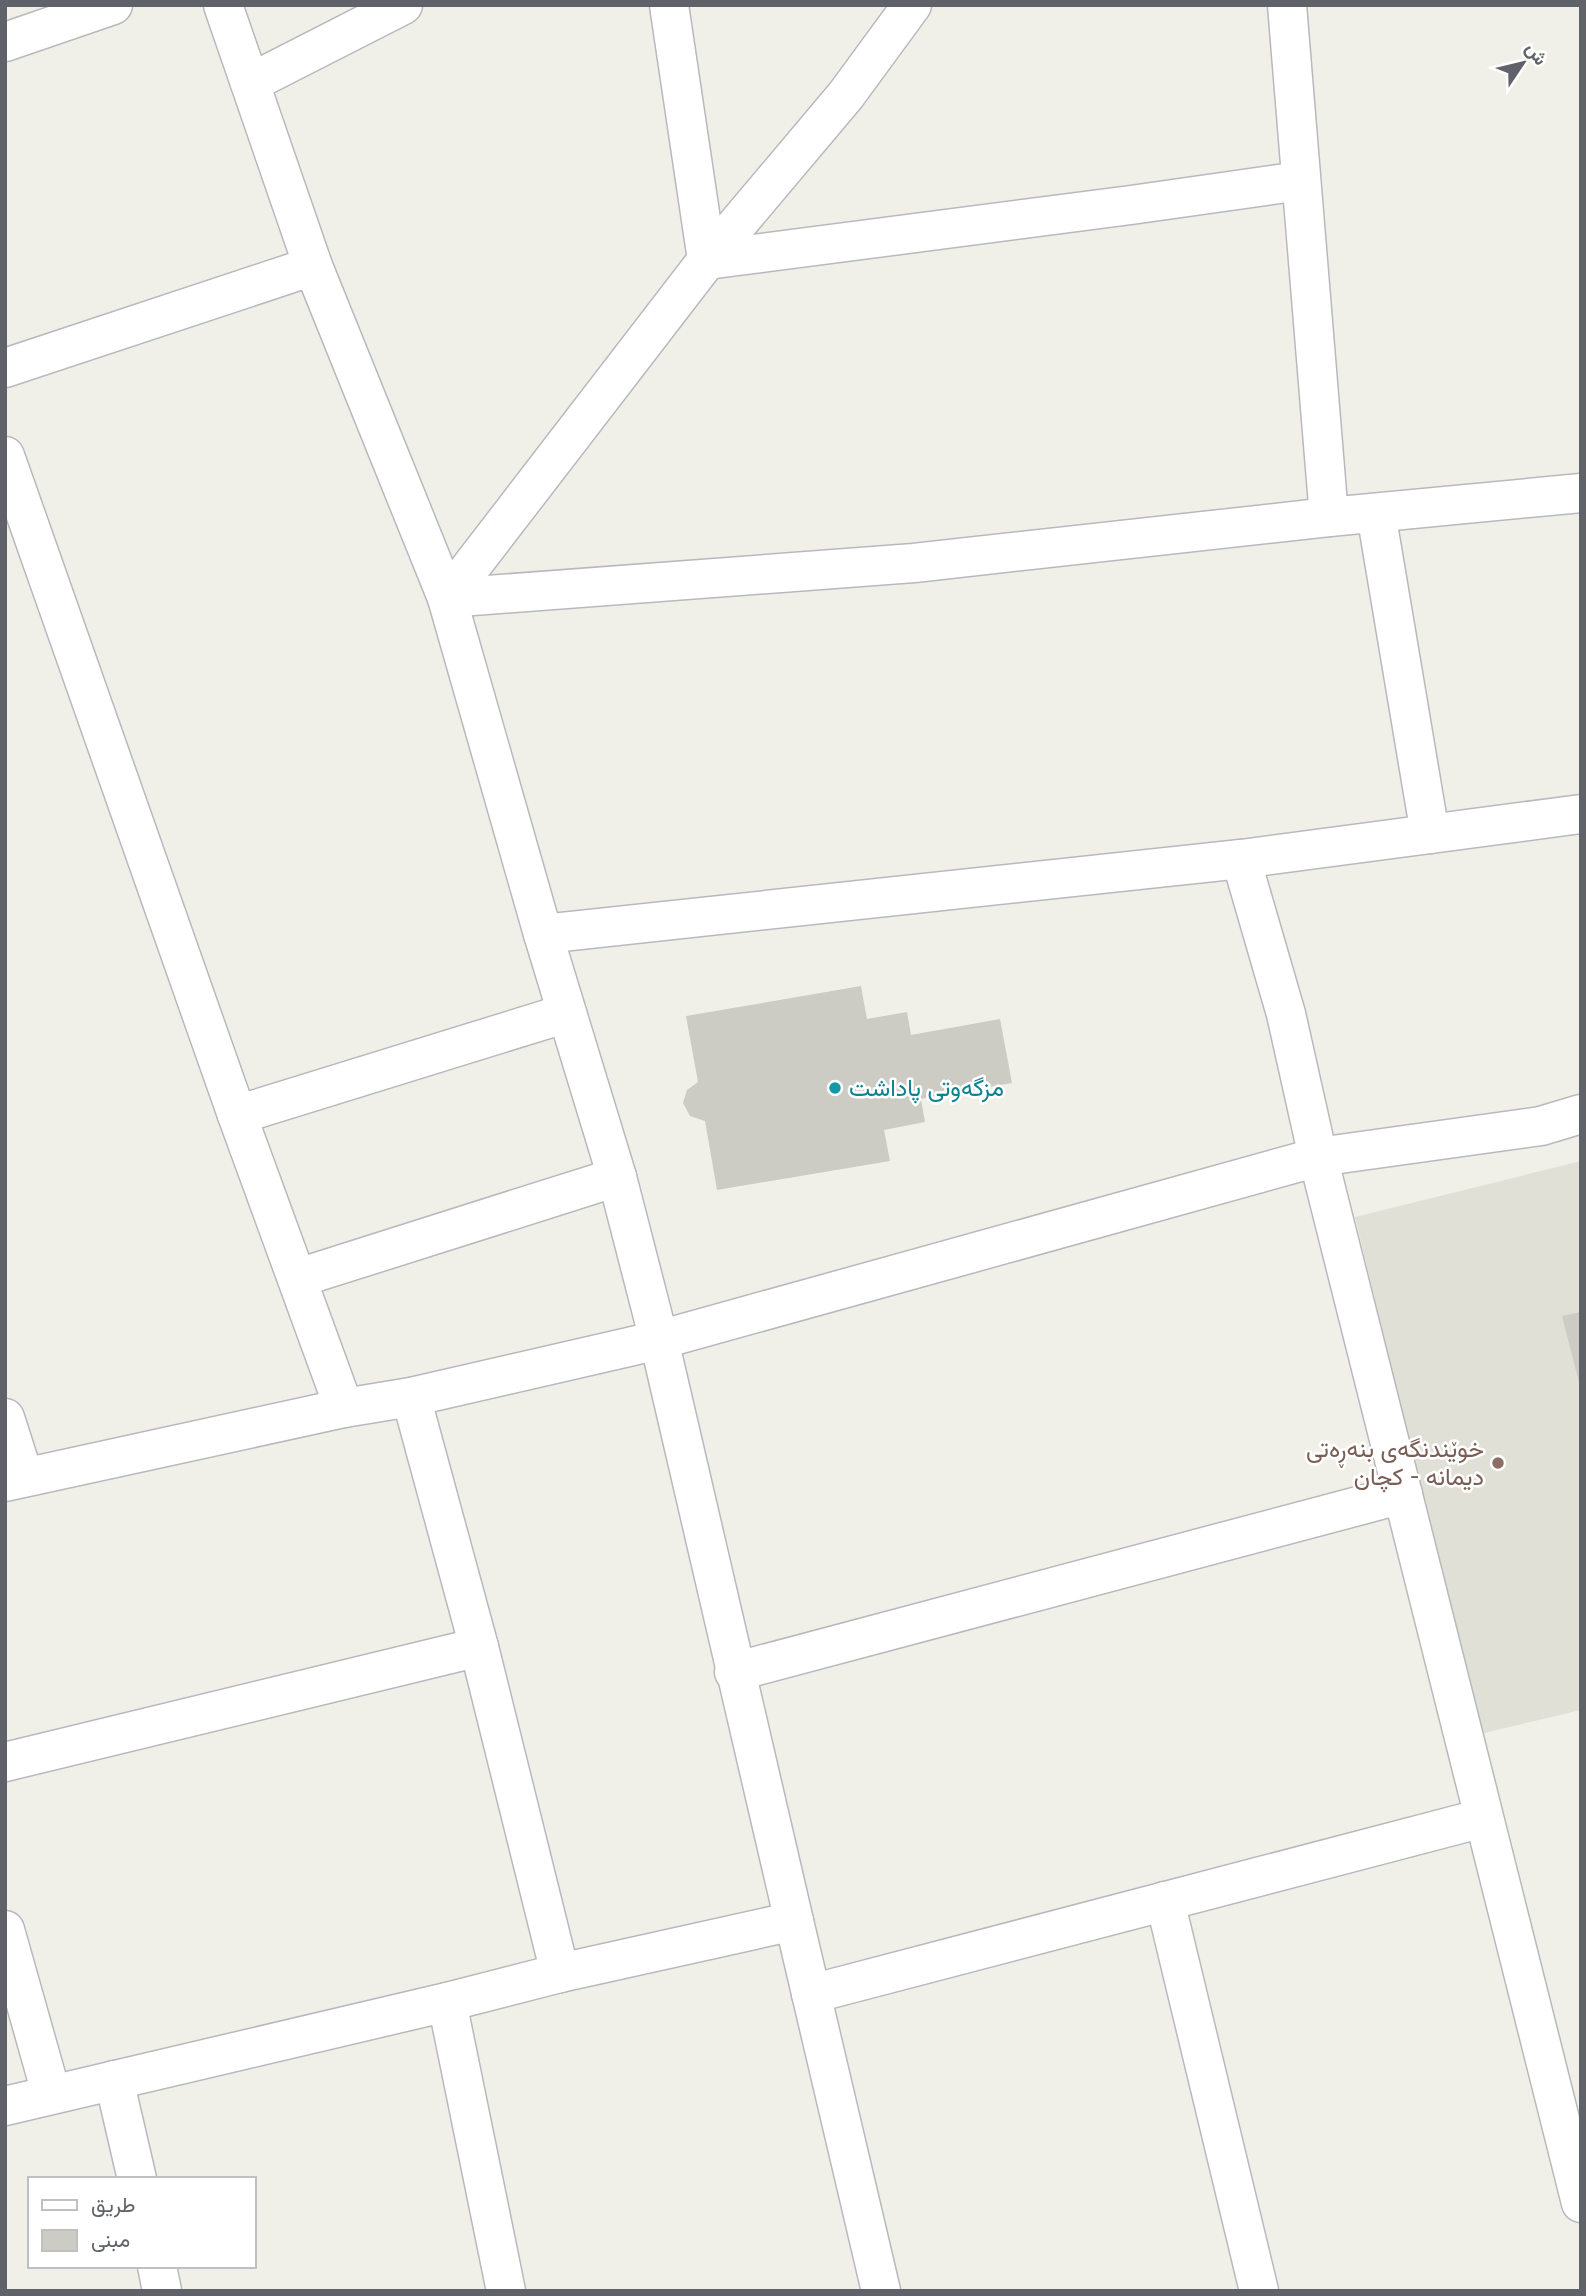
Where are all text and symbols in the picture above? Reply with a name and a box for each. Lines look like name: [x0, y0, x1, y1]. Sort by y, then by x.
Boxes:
north arrow: [1488, 28, 1558, 98]
text: ش: [1521, 38, 1553, 70]
place label: مزگەوتی پاداشت: [849, 1074, 1004, 1104]
marker: مزگەوتی پاداشت: [827, 1080, 843, 1096]
place label: خوێندنگەی بنەڕەتی دیمانە - کچان: [1306, 1435, 1484, 1493]
marker: خوێندنگەی بنەڕەتی دیمانە - کچان: [1490, 1455, 1506, 1471]
legend: [28, 2177, 256, 2268]
text: طريق: [91, 2192, 136, 2218]
text: مبنى: [91, 2227, 130, 2253]

